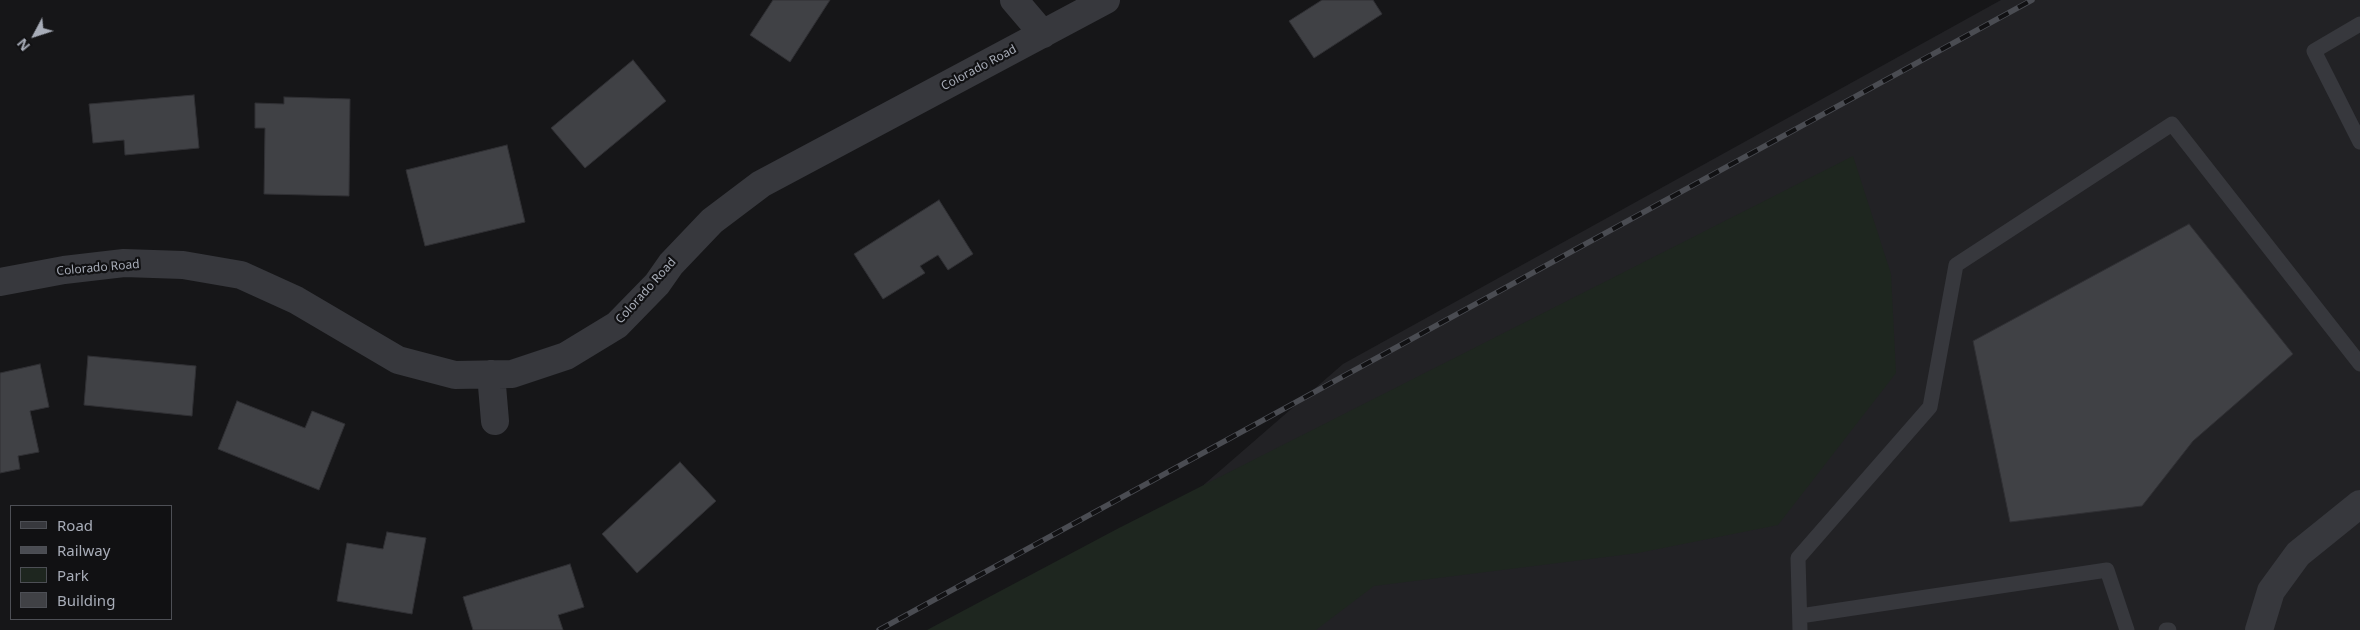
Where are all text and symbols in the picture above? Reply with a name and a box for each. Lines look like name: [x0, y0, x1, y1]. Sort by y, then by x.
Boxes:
north arrow: [10, 10, 60, 60]
text: N: [12, 34, 34, 55]
street label: Colorado Road: [939, 42, 1019, 94]
street label: Colorado Road: [613, 255, 679, 327]
street label: Colorado Road: [56, 257, 140, 279]
legend: [10, 505, 172, 620]
text: Road: [57, 515, 93, 535]
text: Railway: [57, 540, 110, 560]
text: Park: [57, 565, 89, 585]
text: Building: [57, 590, 115, 610]

